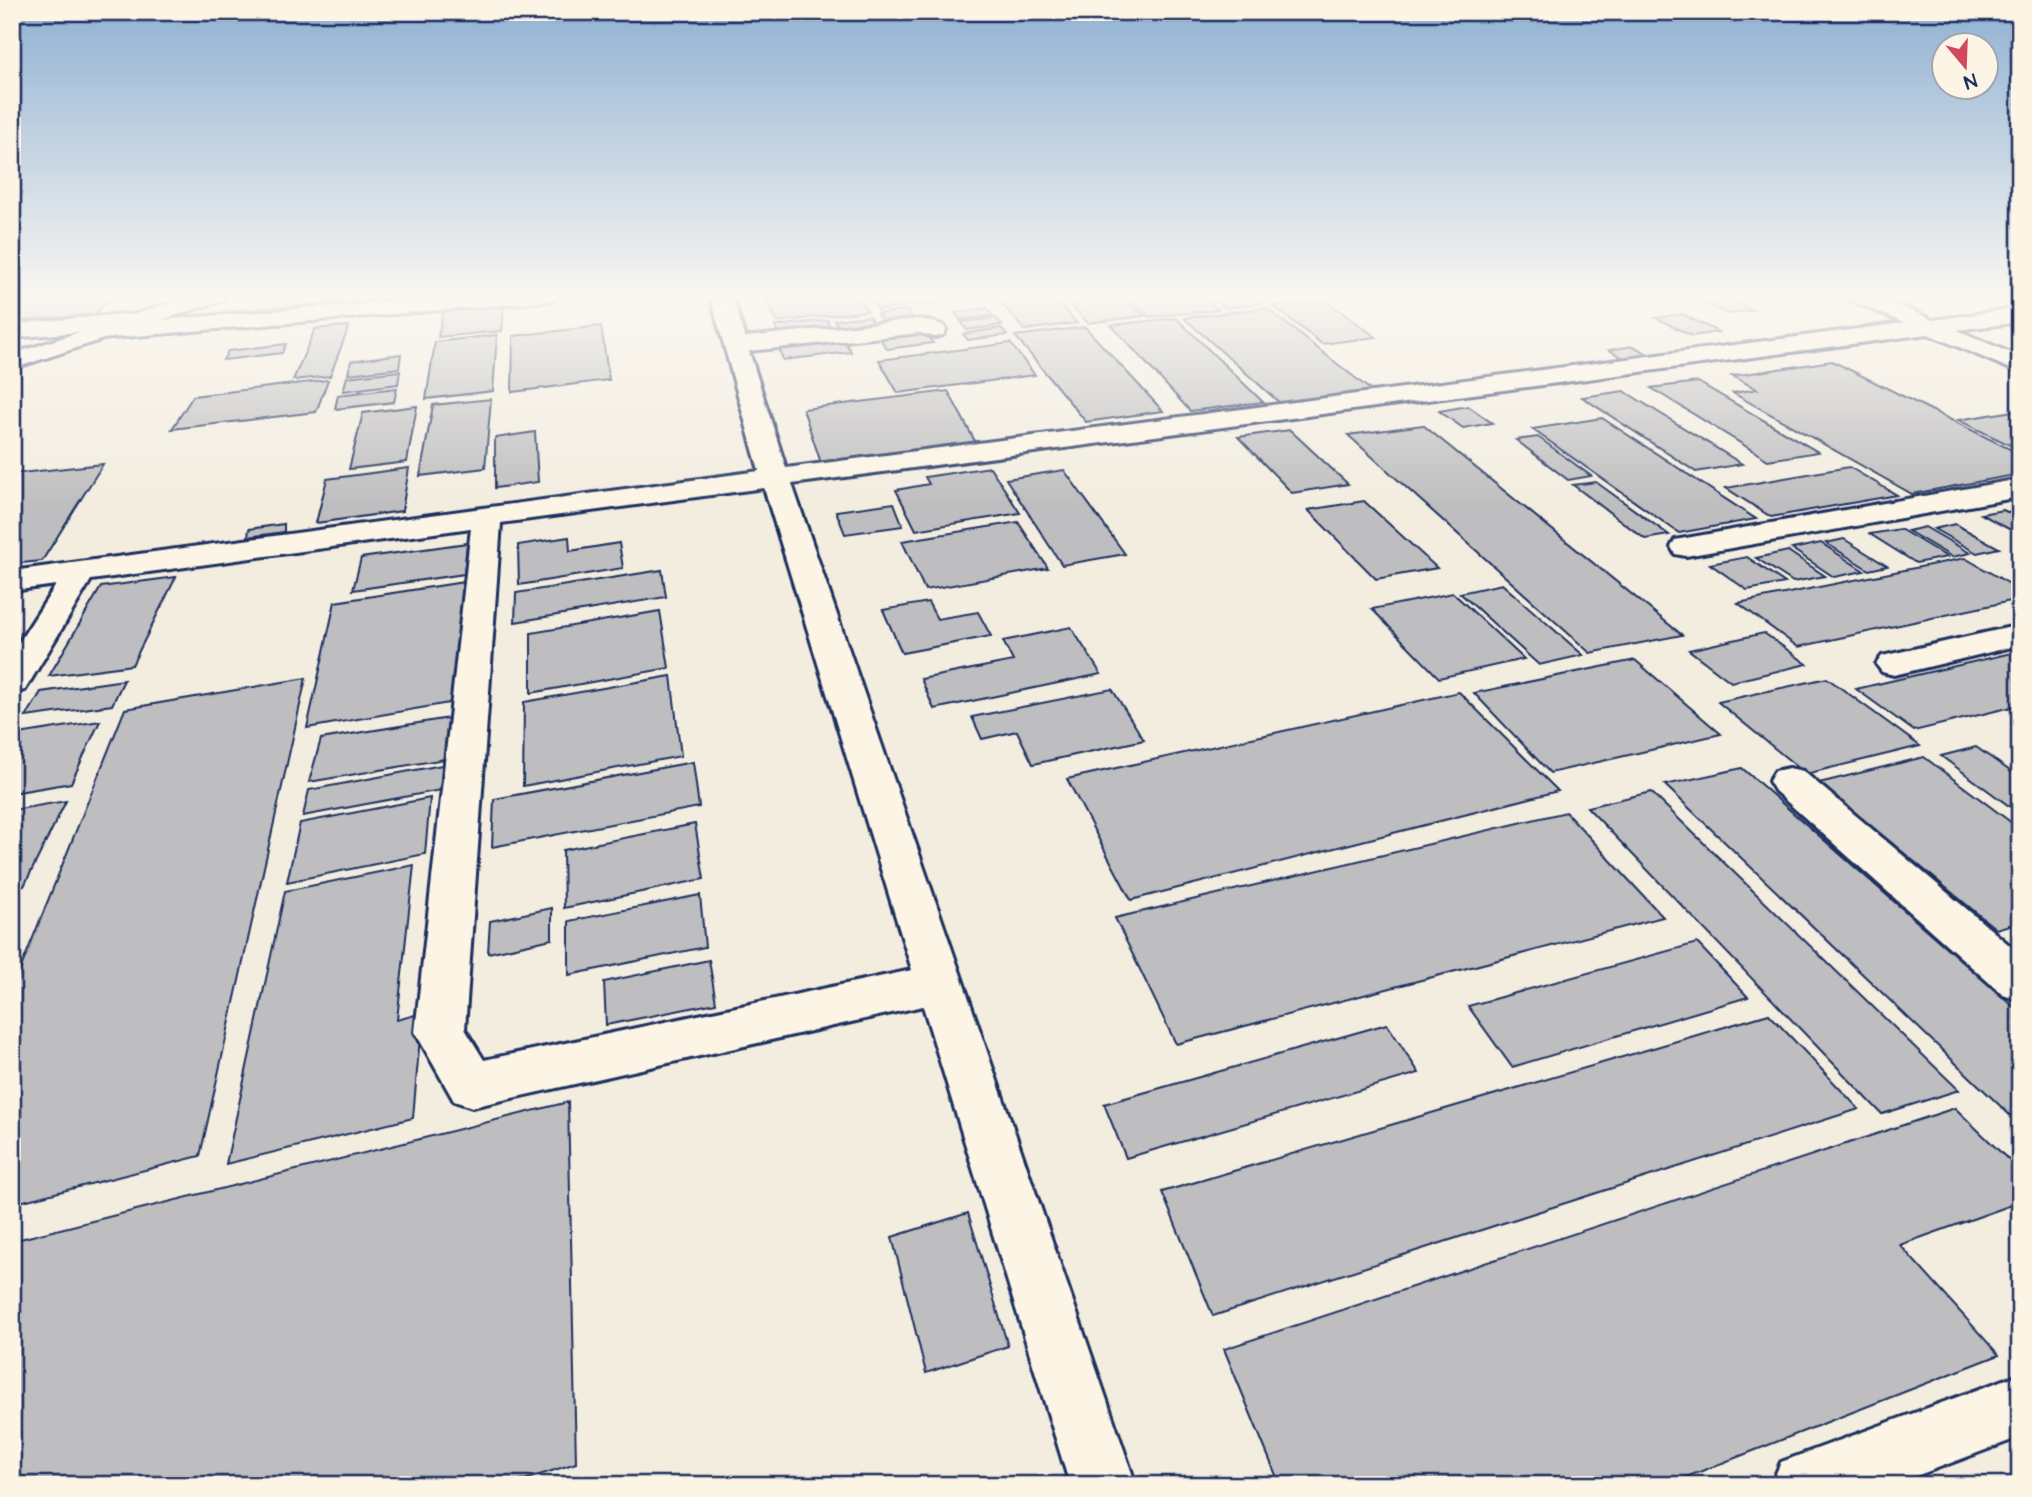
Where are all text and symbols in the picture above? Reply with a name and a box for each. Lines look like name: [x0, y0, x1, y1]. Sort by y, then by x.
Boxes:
north arrow: [1930, 32, 2000, 102]
text: N: [1960, 66, 1980, 95]

